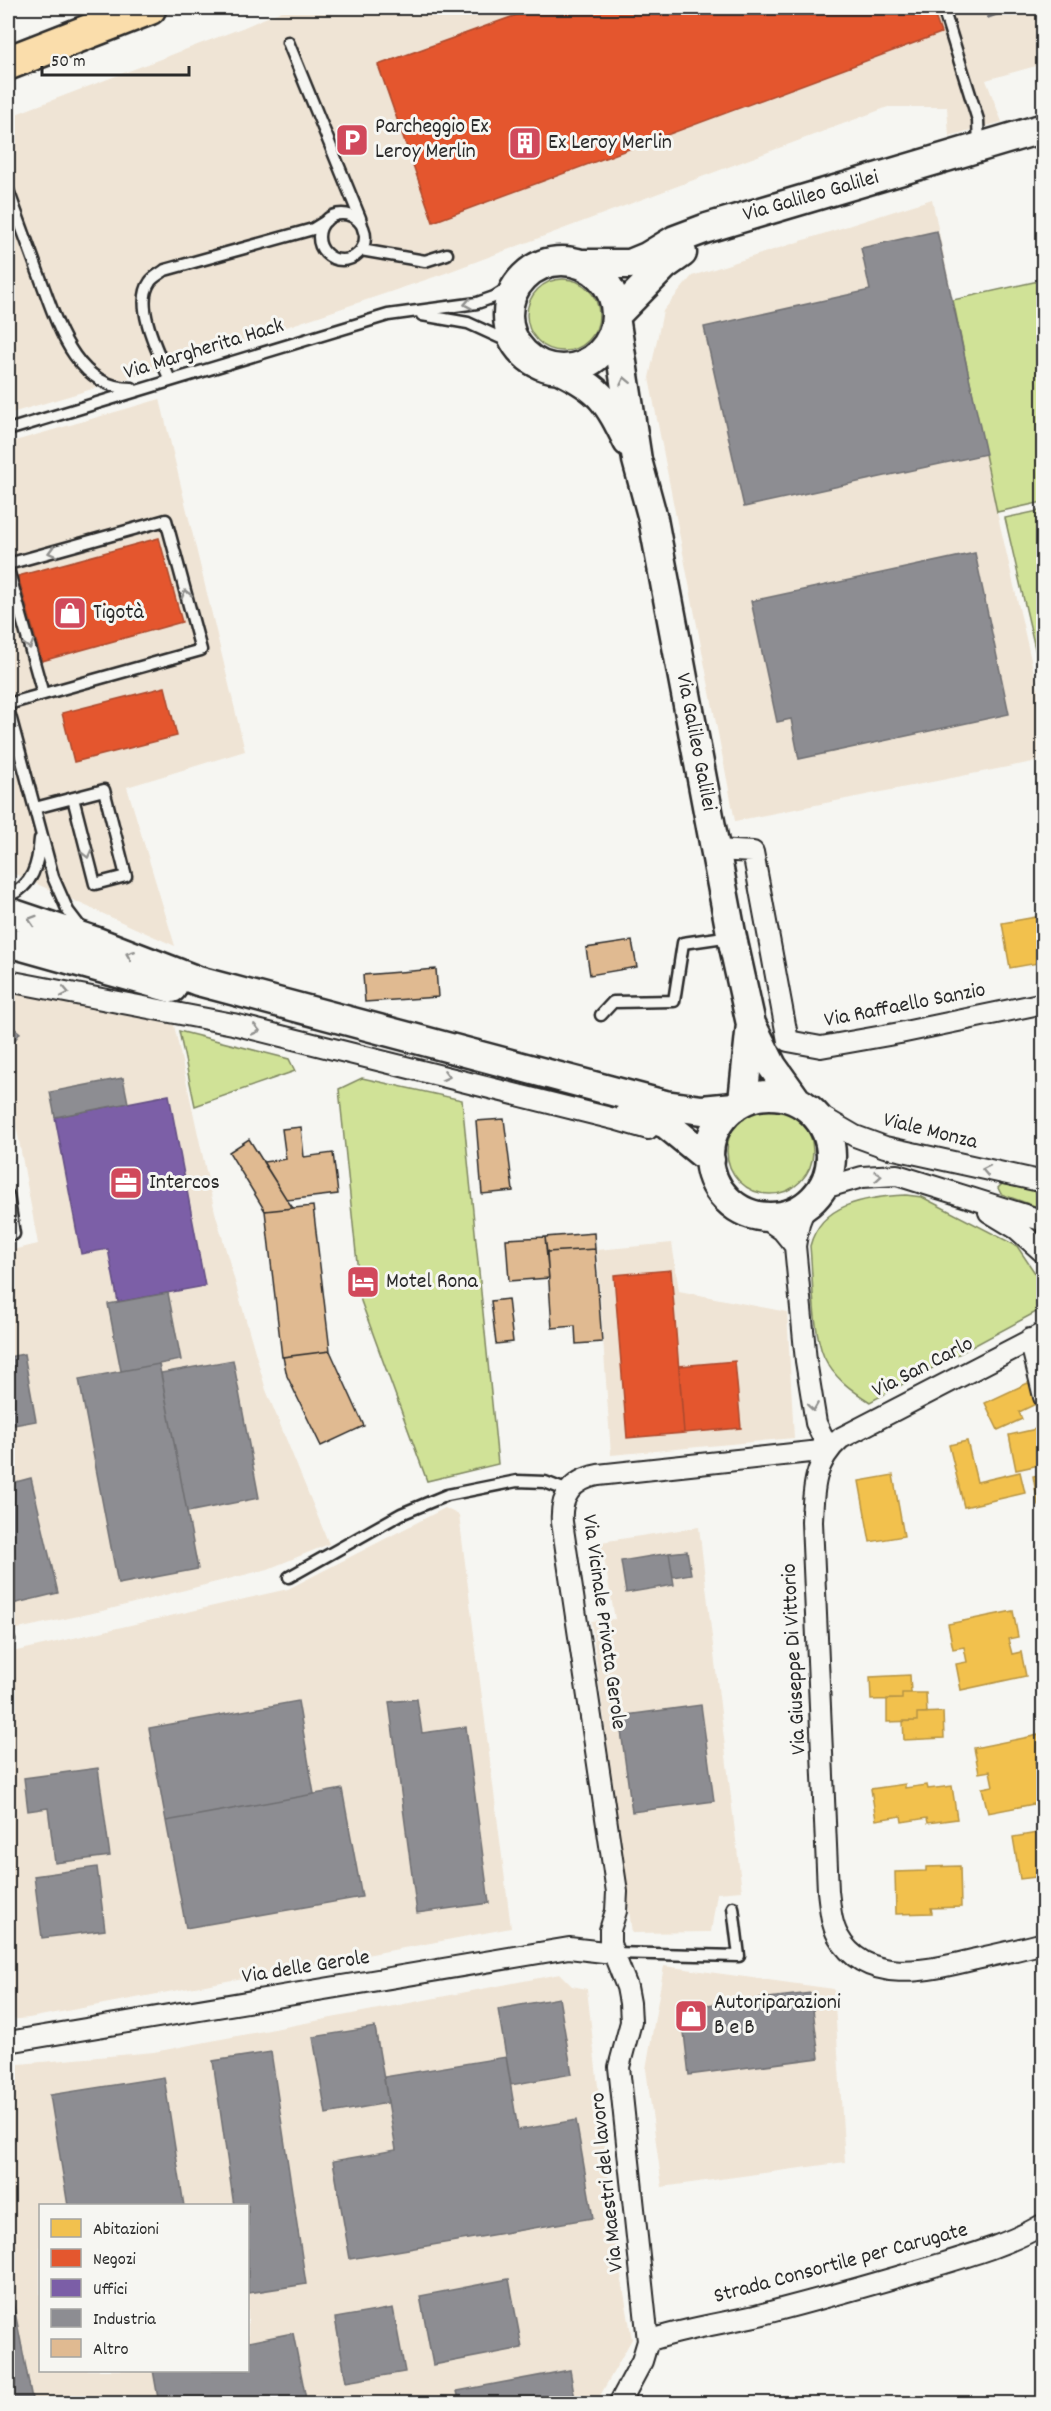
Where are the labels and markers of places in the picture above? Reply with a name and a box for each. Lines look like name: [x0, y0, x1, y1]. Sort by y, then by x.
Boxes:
place label: Parcheggio Ex Leroy Merlin: [375, 112, 488, 168]
parking icon: Parcheggio Ex Leroy Merlin: [334, 122, 370, 158]
building icon: Ex Leroy Merlin: [507, 125, 543, 161]
place label: Ex Leroy Merlin: [548, 128, 672, 159]
shop icon: Tigotà: [52, 595, 88, 631]
place label: Tigotà: [93, 598, 144, 629]
office icon: Intercos: [108, 1165, 144, 1201]
place label: Intercos: [149, 1168, 220, 1199]
hotel icon: Motel Rona: [345, 1264, 381, 1300]
place label: Motel Rona: [386, 1267, 478, 1298]
place label: Autoriparazioni B e B: [714, 1988, 841, 2044]
shop icon: Autoriparazioni B e B: [673, 1998, 709, 2034]

